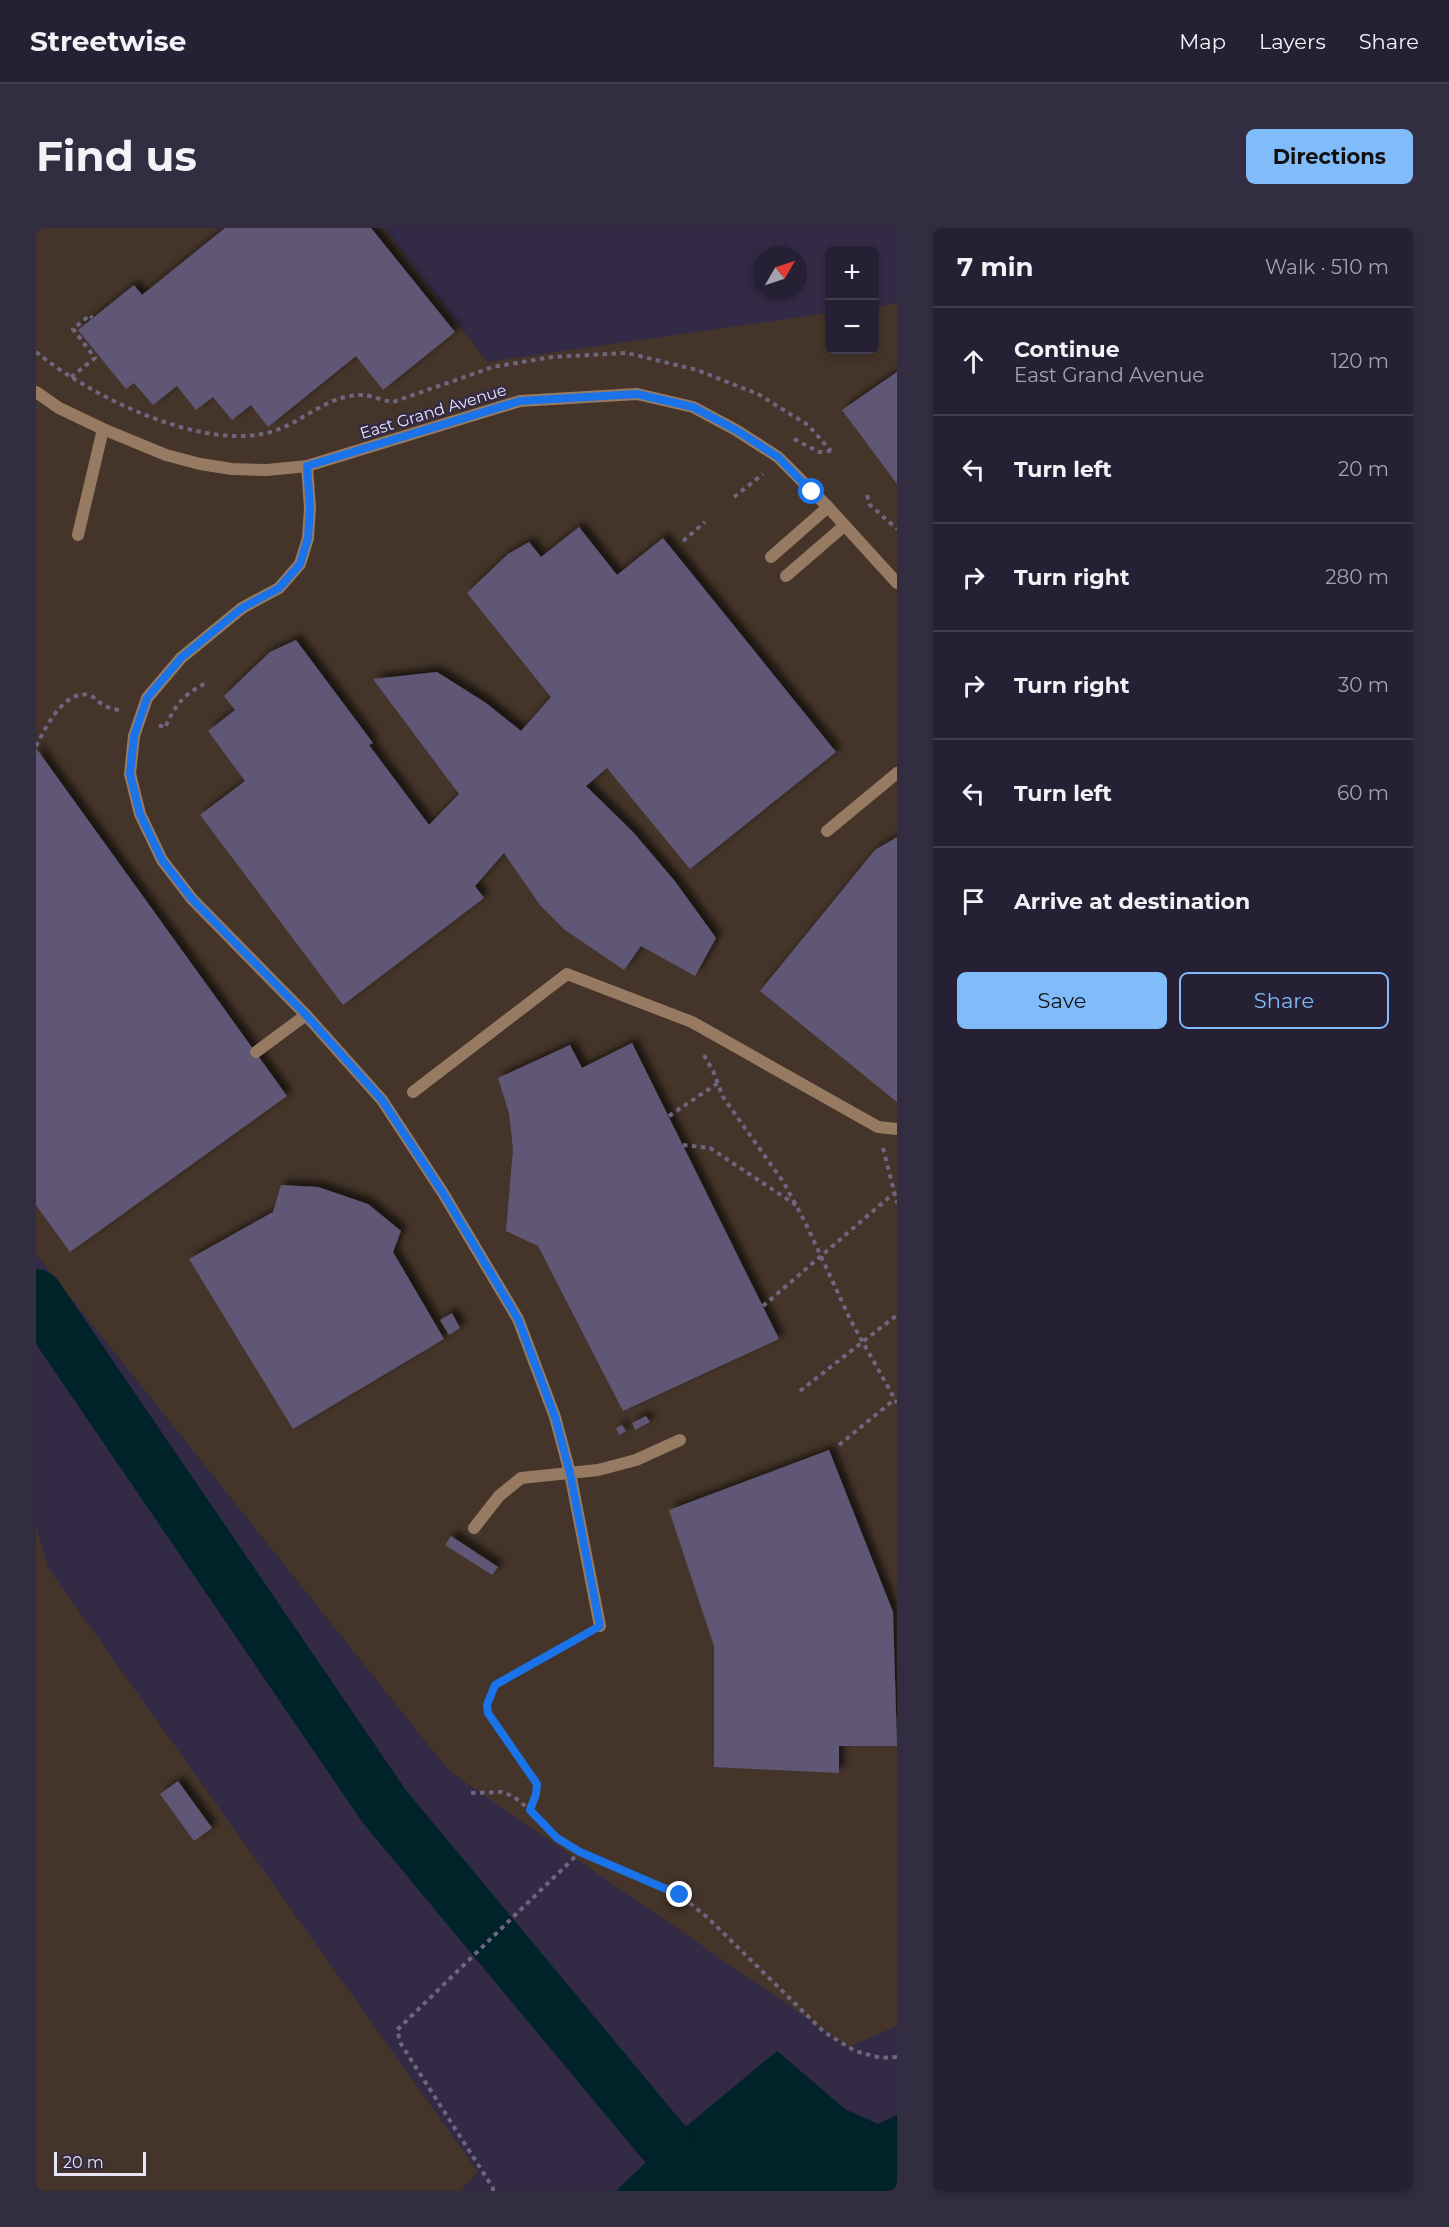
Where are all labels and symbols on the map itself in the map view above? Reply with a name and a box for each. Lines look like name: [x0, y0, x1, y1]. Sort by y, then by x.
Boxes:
north arrow: [753, 246, 807, 300]
street label: East Grand Avenue: [358, 380, 509, 443]
route start: [798, 478, 824, 504]
route end: [666, 1881, 692, 1907]
scale bar: [54, 2149, 146, 2176]

